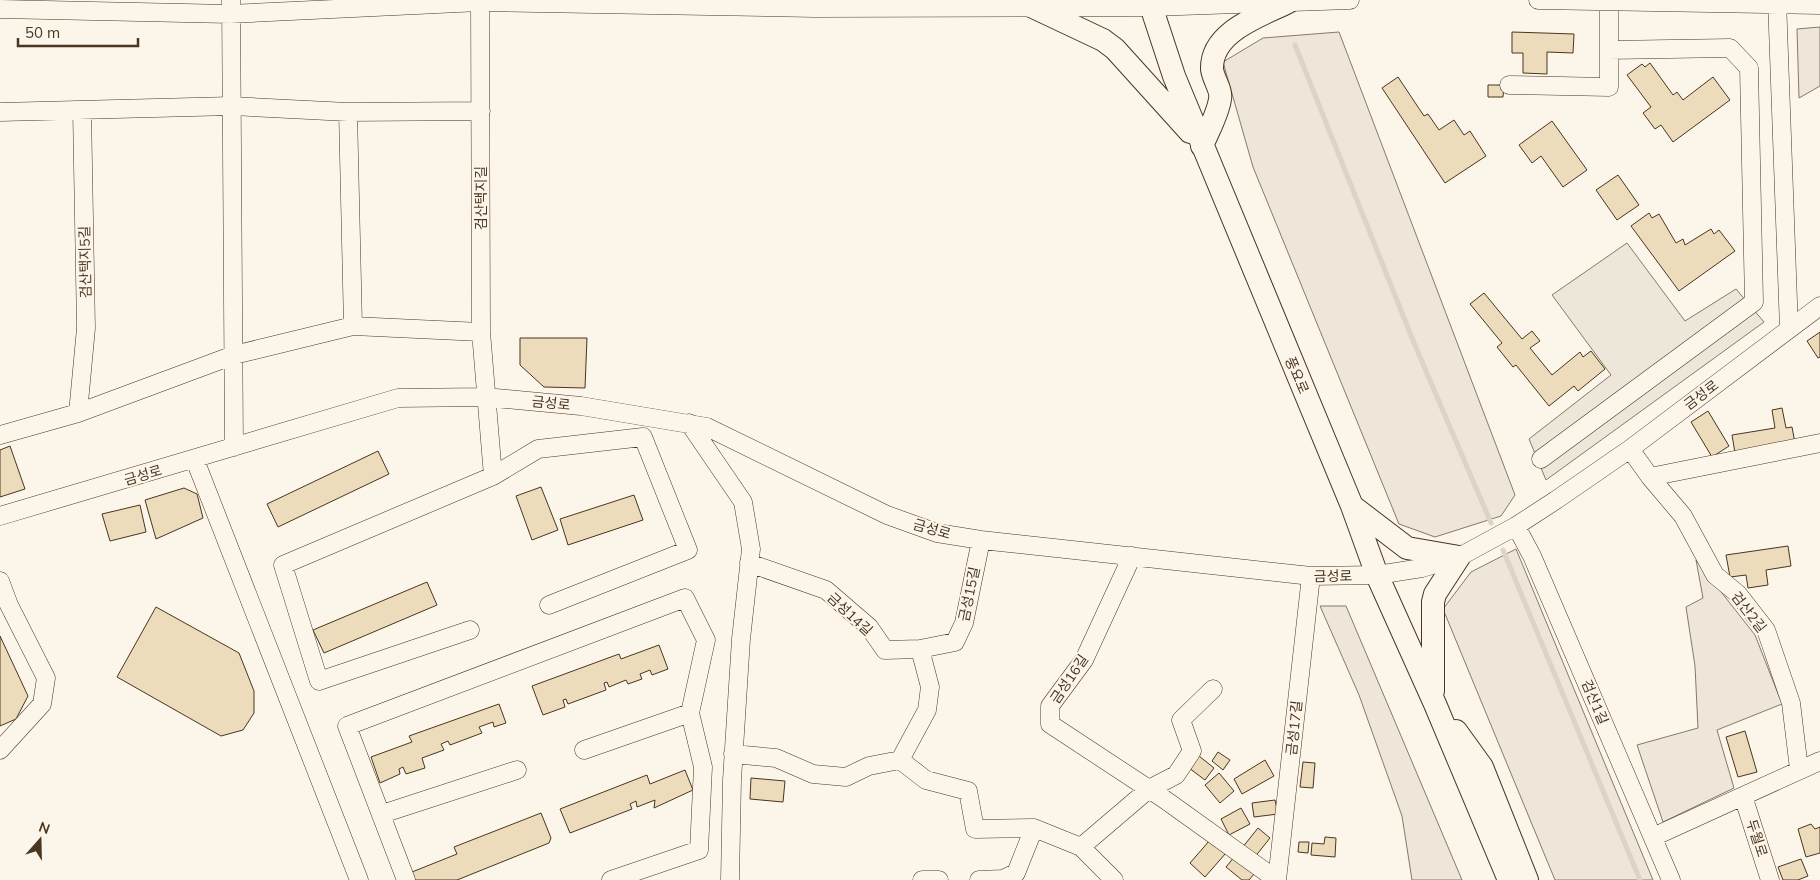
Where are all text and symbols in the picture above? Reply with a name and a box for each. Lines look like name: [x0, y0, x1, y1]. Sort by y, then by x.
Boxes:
scale bar: [18, 15, 138, 47]
text: 50 m: [25, 23, 60, 42]
street label: 검산택지길: [472, 166, 490, 230]
street label: 검산택지5길: [75, 225, 95, 299]
street label: 풍요로: [1281, 354, 1313, 396]
street label: 금성로: [1680, 376, 1722, 414]
street label: 금성로: [531, 392, 571, 414]
street label: 금성로: [122, 461, 164, 489]
street label: 금성로: [911, 515, 953, 543]
street label: 금성15길: [954, 565, 984, 623]
street label: 금성로: [1314, 567, 1353, 585]
street label: 검산2길: [1727, 588, 1771, 636]
street label: 금성14길: [824, 589, 876, 639]
street label: 금성16길: [1046, 651, 1092, 707]
street label: 검산1길: [1578, 677, 1612, 727]
street label: 금성17길: [1282, 699, 1306, 757]
north arrow: [15, 815, 65, 865]
street label: 두월로: [1742, 817, 1772, 859]
text: N: [36, 818, 52, 838]

